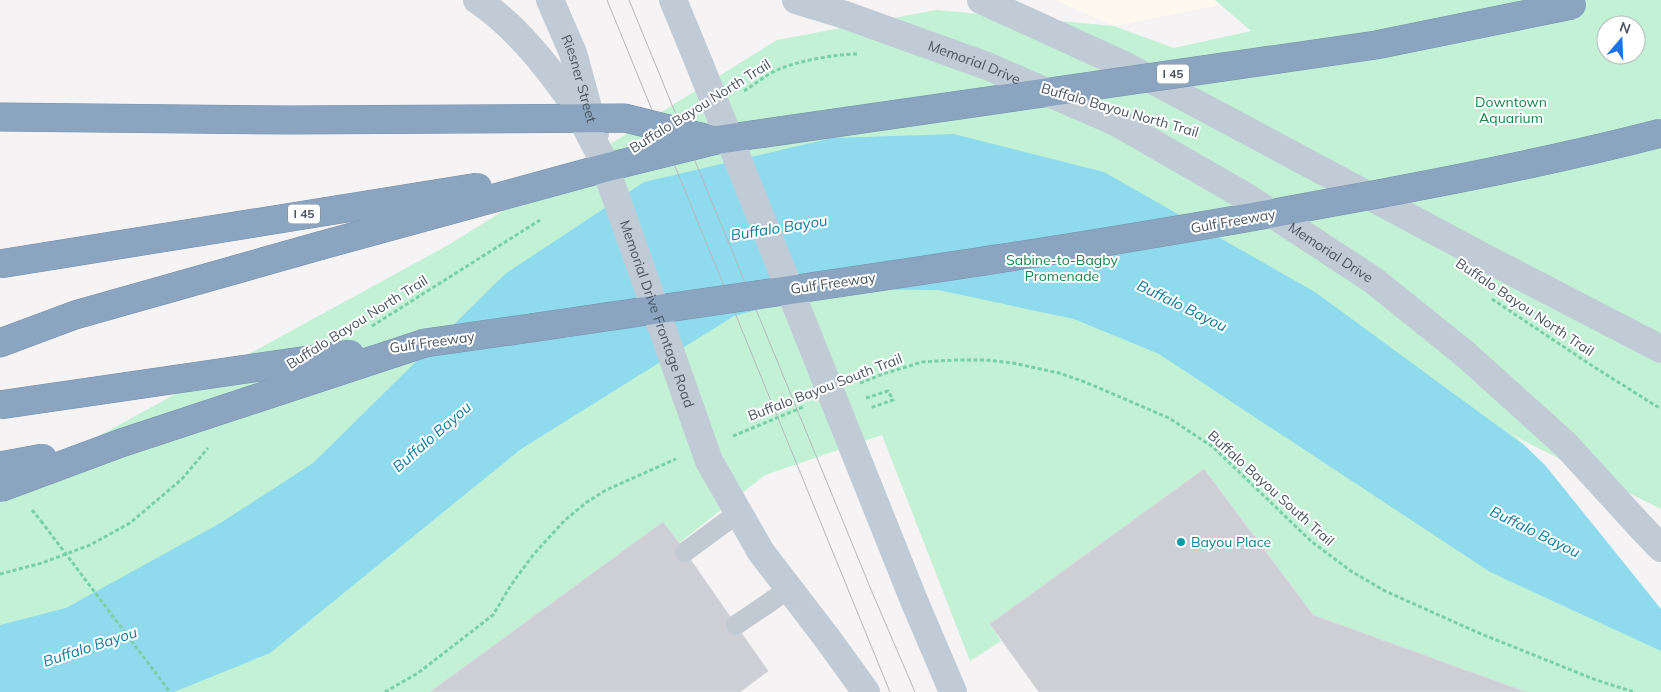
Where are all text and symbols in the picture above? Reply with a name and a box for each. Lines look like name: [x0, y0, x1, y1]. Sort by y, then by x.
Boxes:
north arrow: [1596, 15, 1646, 65]
text: N: [1617, 17, 1633, 38]
street label: Riesner Street: [557, 32, 601, 125]
street label: Memorial Drive: [926, 37, 1023, 88]
street label: Buffalo Bayou North Trail: [626, 55, 774, 157]
road number: I 45: [1157, 64, 1189, 84]
street label: Buffalo Bayou North Trail: [1039, 79, 1201, 141]
park label: Downtown Aquarium: [1475, 93, 1547, 127]
road number: I 45: [288, 204, 320, 223]
street label: Gulf Freeway: [1189, 205, 1277, 237]
water label: Buffalo Bayou: [729, 210, 829, 245]
street label: Memorial Drive Frontage Road: [616, 218, 698, 410]
street label: Memorial Drive: [1285, 218, 1376, 287]
park label: Sabine-to-Bagby Promenade: [1006, 251, 1119, 285]
street label: Buffalo Bayou North Trail: [1452, 254, 1598, 360]
street label: Gulf Freeway: [789, 268, 877, 298]
street label: Buffalo Bayou North Trail: [283, 271, 431, 373]
water label: Buffalo Bayou: [1134, 276, 1231, 336]
street label: Gulf Freeway: [388, 327, 476, 357]
street label: Buffalo Bayou South Trail: [745, 349, 905, 425]
water label: Buffalo Bayou: [388, 397, 475, 476]
street label: Buffalo Bayou South Trail: [1204, 426, 1338, 550]
water label: Buffalo Bayou: [1487, 502, 1584, 562]
place label: Bayou Place: [1191, 533, 1271, 551]
marker: Bayou Place: [1175, 536, 1187, 548]
water label: Buffalo Bayou: [40, 622, 140, 671]

